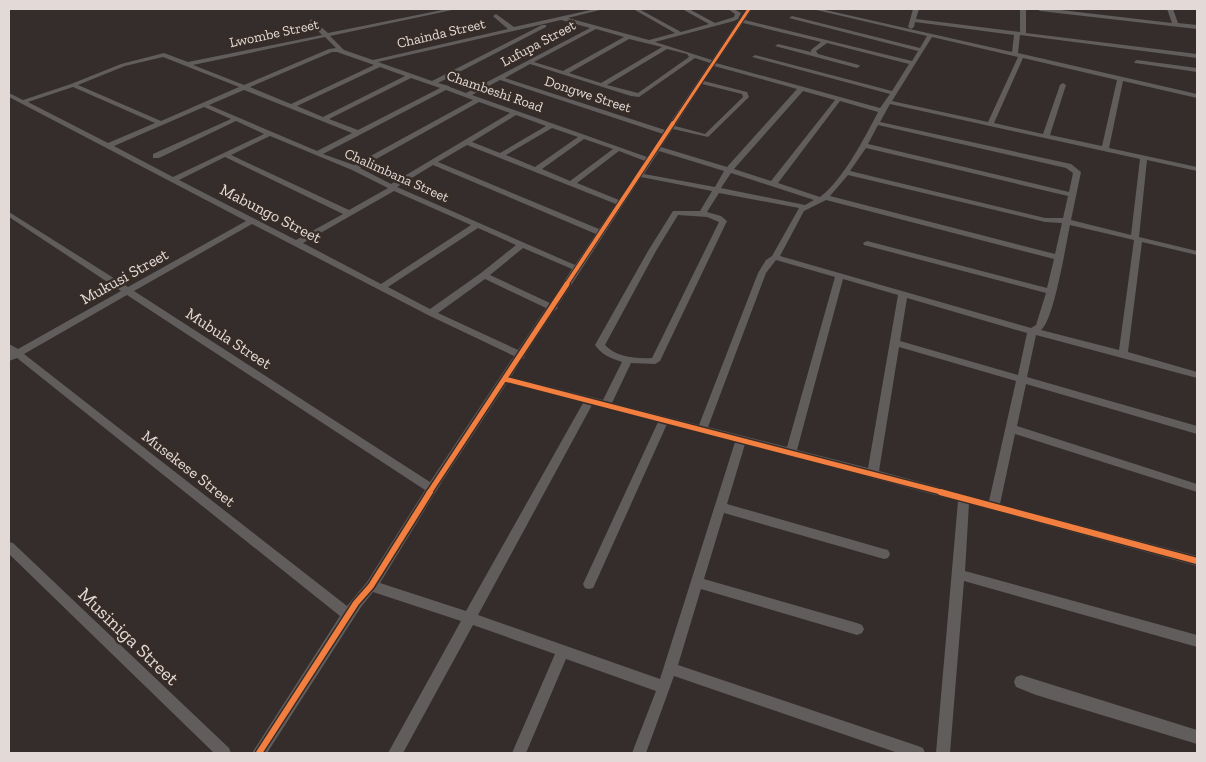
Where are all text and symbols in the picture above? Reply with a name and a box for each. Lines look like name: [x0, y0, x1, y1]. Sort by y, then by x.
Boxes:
street label: Chainda Street: [395, 15, 488, 52]
street label: Lwombe Street: [228, 16, 321, 51]
street label: Lufupa Street: [498, 16, 579, 70]
street label: Chambeshi Road: [444, 67, 546, 116]
street label: Dongwe Street: [542, 72, 634, 117]
street label: Chalimbana Street: [342, 145, 452, 206]
street label: Mabungo Street: [217, 180, 325, 247]
street label: Mukusi Street: [77, 245, 171, 308]
street label: Mubula Street: [182, 304, 275, 373]
street label: Musekese Street: [138, 426, 239, 511]
street label: Musiniga Street: [74, 583, 184, 690]

